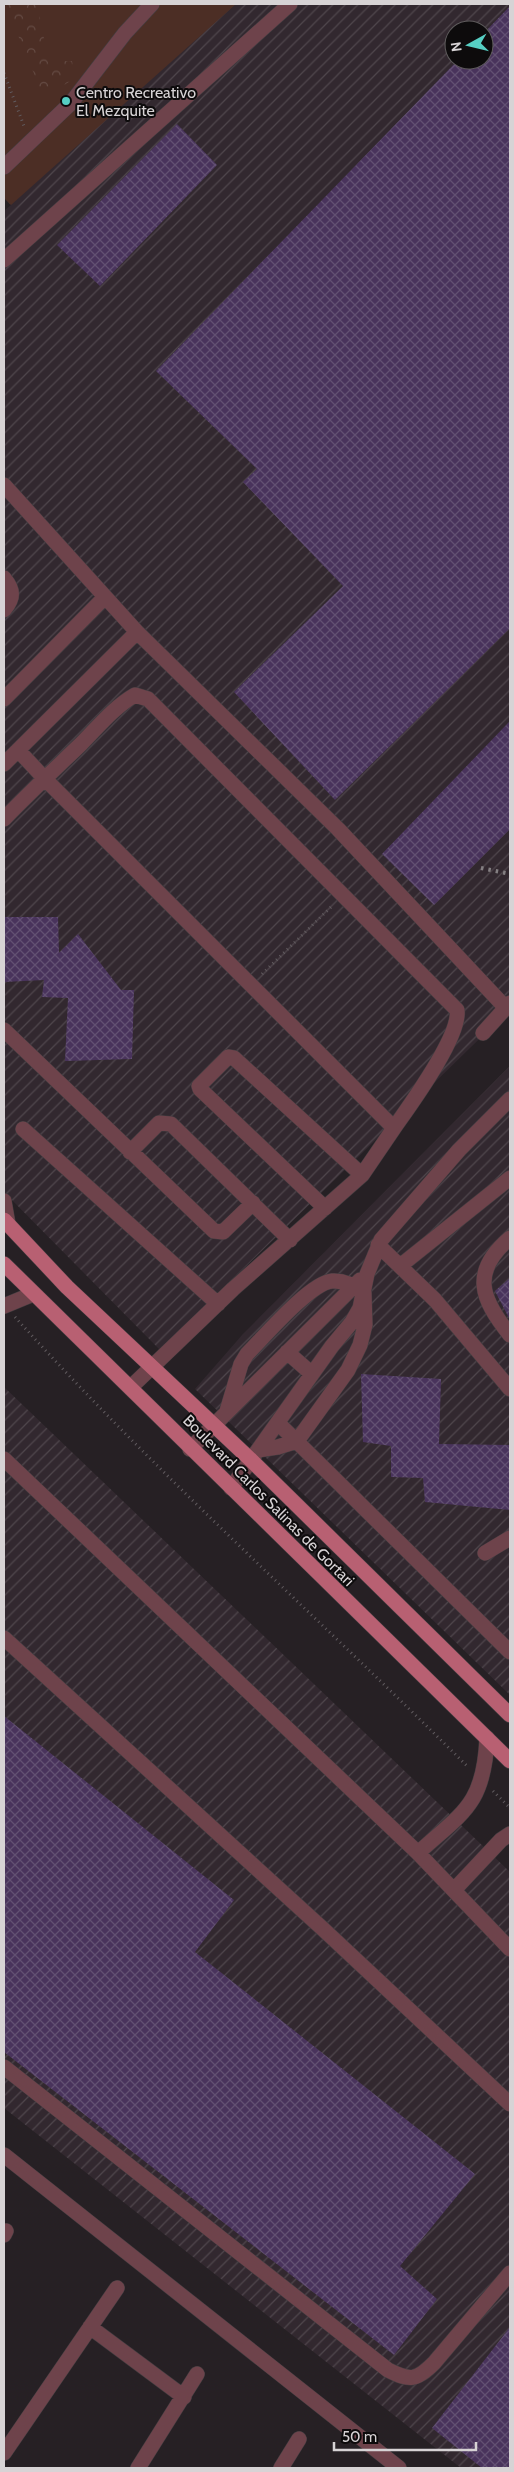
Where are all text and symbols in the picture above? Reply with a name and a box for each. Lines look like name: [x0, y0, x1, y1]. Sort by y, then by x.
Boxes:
north arrow: [444, 20, 494, 70]
text: N: [447, 41, 466, 53]
place label: Centro Recreativo El Mezquite: [76, 83, 196, 120]
marker: Centro Recreativo El Mezquite: [60, 95, 72, 107]
street label: Boulevard Carlos Salinas de Gortari: [179, 1411, 358, 1590]
scale bar: [334, 2420, 476, 2452]
text: 50 m: [342, 2428, 377, 2446]

